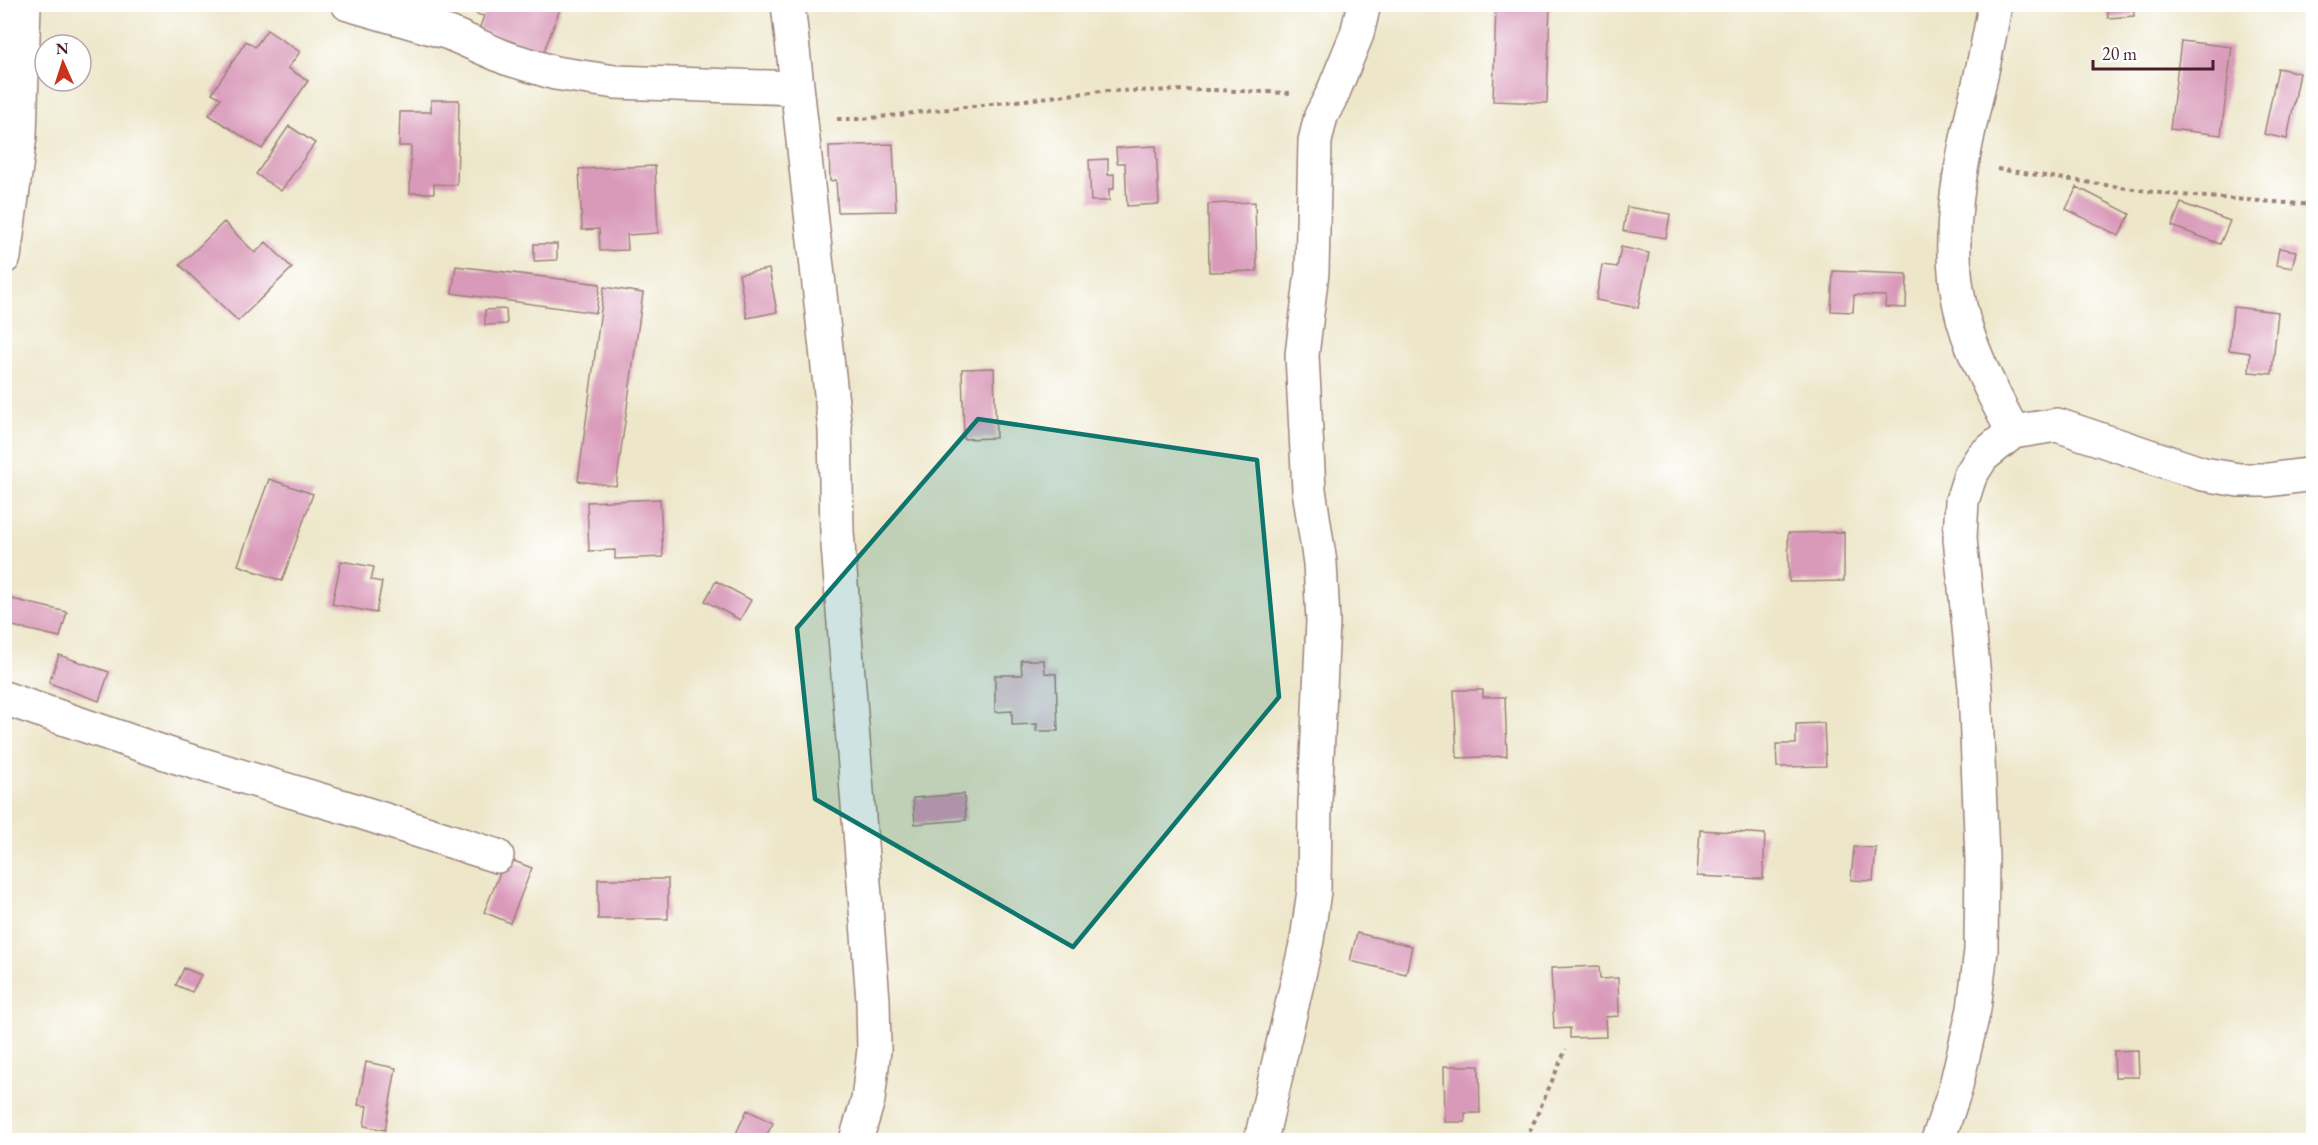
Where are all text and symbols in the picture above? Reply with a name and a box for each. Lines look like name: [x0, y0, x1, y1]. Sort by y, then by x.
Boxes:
north arrow: [33, 33, 93, 93]
scale bar: [2093, 33, 2213, 71]
text: N: [55, 38, 69, 59]
text: 20 m: [2102, 42, 2137, 65]

